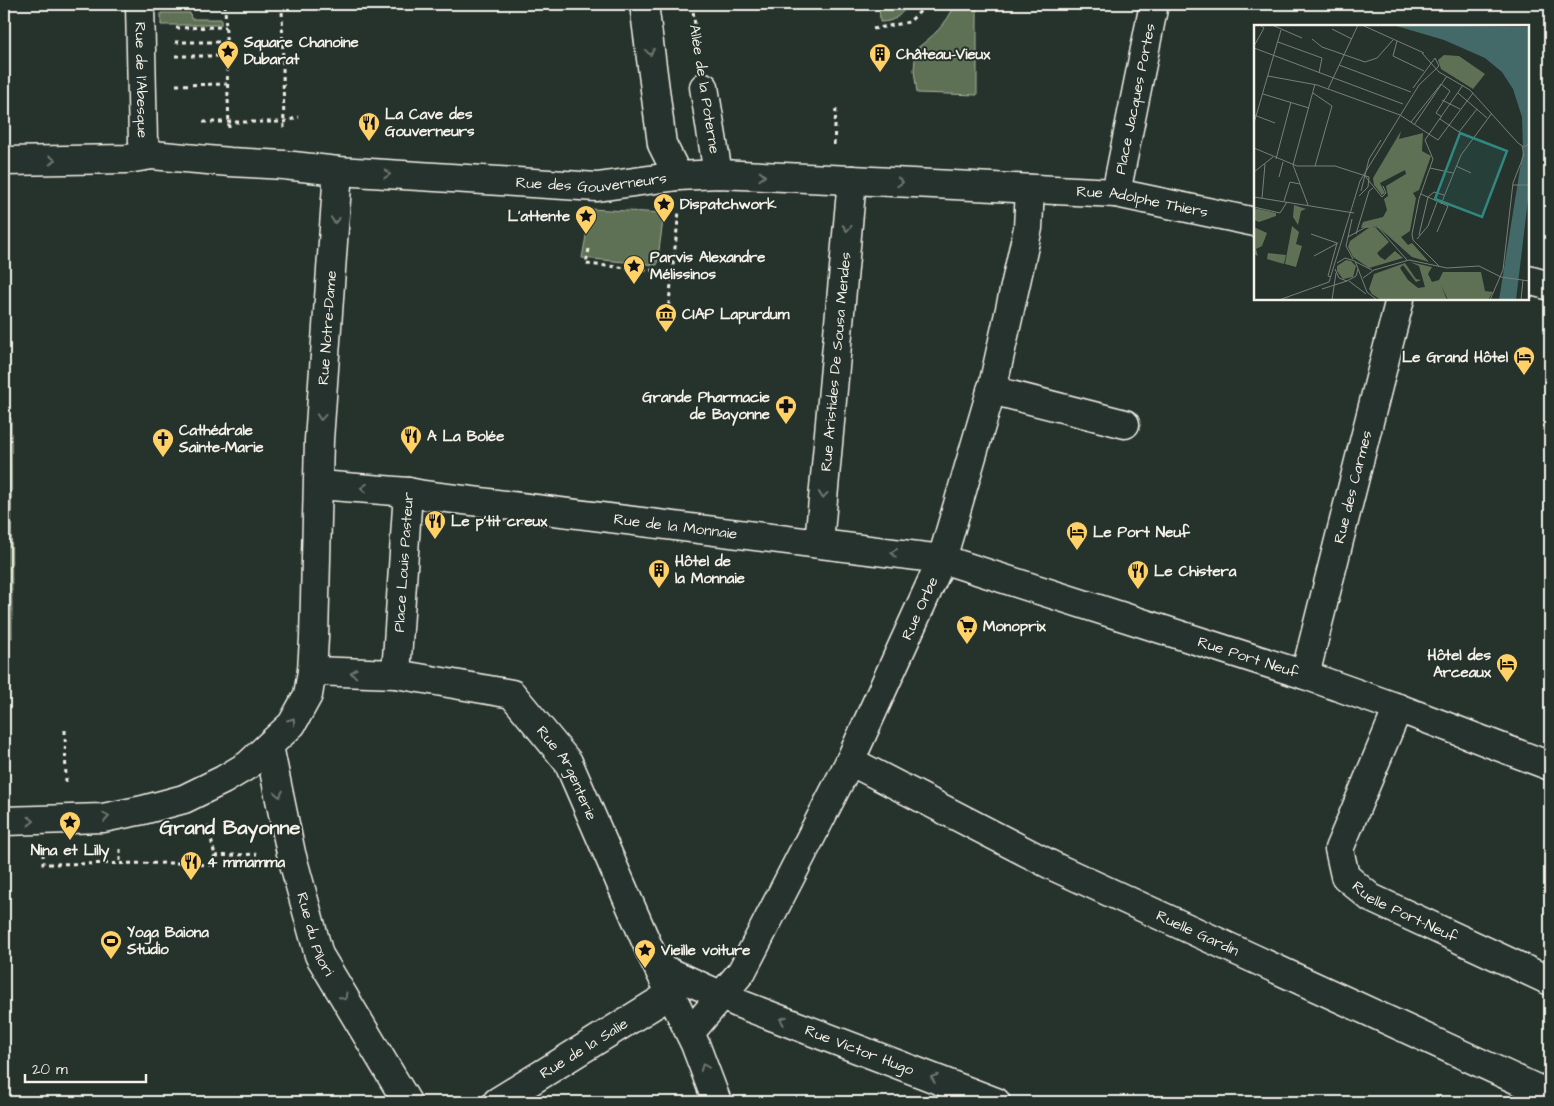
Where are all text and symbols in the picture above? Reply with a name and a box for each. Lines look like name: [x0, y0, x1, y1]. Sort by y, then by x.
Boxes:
street label: Place Jacques Portes: [1110, 21, 1161, 176]
street label: Rue de l'Abesque: [129, 22, 153, 138]
street label: Allée de la Poterne: [684, 23, 725, 155]
inset map: [1254, 25, 1529, 300]
place label: Square Chanoine Dubarat: [243, 32, 359, 70]
place icon: Square Chanoine Dubarat: [216, 39, 240, 70]
building icon: Château-Vieux: [868, 42, 892, 73]
place label: Château-Vieux: [896, 44, 991, 65]
one-way arrow: [644, 48, 655, 56]
place label: La Cave des Gouverneurs: [385, 104, 475, 142]
restaurant icon: La Cave des Gouverneurs: [357, 111, 381, 142]
one-way arrow: [49, 155, 57, 165]
street label: Rue des Gouverneurs: [515, 168, 669, 198]
one-way arrow: [383, 169, 391, 180]
one-way arrow: [758, 171, 766, 181]
one-way arrow: [897, 177, 905, 188]
street label: Rue Adolphe Thiers: [1076, 181, 1210, 223]
place icon: Dispatchwork: [652, 192, 676, 223]
place label: Dispatchwork: [680, 194, 777, 215]
place icon: L'attente: [574, 204, 598, 235]
place label: L'attente: [508, 206, 570, 227]
one-way arrow: [329, 216, 340, 224]
one-way arrow: [842, 225, 853, 233]
place label: Parvis Alexandre Mélissinos: [650, 247, 765, 285]
street label: Rue Aristides De Sousa Mendes: [816, 251, 856, 472]
place icon: Parvis Alexandre Mélissinos: [622, 254, 646, 285]
street label: Rue Notre-Dame: [313, 270, 342, 386]
museum icon: CIAP Lapurdum: [654, 302, 678, 333]
place label: CIAP Lapurdum: [682, 304, 790, 325]
hotel icon: Le Grand Hôtel: [1512, 345, 1536, 376]
place label: Le Grand Hôtel: [1402, 347, 1509, 368]
place label: Grande Pharmacie de Bayonne: [642, 387, 770, 426]
pharmacy icon: Grande Pharmacie de Bayonne: [774, 394, 798, 425]
one-way arrow: [315, 413, 326, 421]
place label: Cathédrale Sainte-Marie: [178, 420, 264, 458]
restaurant icon: A La Bolée: [399, 424, 423, 455]
place label: A La Bolée: [427, 426, 504, 447]
church icon: Cathédrale Sainte-Marie: [151, 427, 175, 458]
street label: Rue des Carmes: [1329, 428, 1377, 546]
one-way arrow: [359, 483, 367, 494]
one-way arrow: [818, 491, 829, 499]
street label: Place Louis Pasteur: [389, 492, 419, 633]
restaurant icon: Le p'tit creux: [423, 509, 447, 540]
street label: Rue de la Monnaie: [613, 509, 738, 545]
place label: Le p'tit creux: [451, 511, 548, 532]
hotel icon: Le Port Neuf: [1065, 520, 1089, 551]
place label: Le Port Neuf: [1093, 522, 1191, 543]
one-way arrow: [890, 548, 898, 559]
place label: Hôtel de la Monnaie: [675, 551, 745, 589]
building icon: Hôtel de la Monnaie: [647, 558, 671, 589]
restaurant icon: Le Chistera: [1126, 559, 1150, 590]
place label: Le Chistera: [1154, 561, 1237, 582]
street label: Rue Orbe: [897, 573, 944, 643]
supermarket icon: Monoprix: [955, 614, 979, 645]
place label: Monoprix: [983, 616, 1047, 637]
street label: Rue Port Neuf: [1195, 631, 1301, 683]
place label: Hôtel des Arceaux: [1428, 645, 1492, 683]
hotel icon: Hôtel des Arceaux: [1495, 652, 1519, 683]
one-way arrow: [350, 668, 358, 678]
one-way arrow: [286, 717, 295, 727]
street label: Rue Argenterie: [531, 722, 602, 824]
one-way arrow: [273, 789, 284, 798]
place icon: Nina et Lilly: [58, 810, 82, 841]
one-way arrow: [102, 812, 110, 823]
district label: Grand Bayonne: [160, 814, 301, 843]
one-way arrow: [27, 816, 35, 826]
place label: Nina et Lilly: [31, 840, 110, 862]
restaurant icon: 4 mmamma: [179, 850, 203, 881]
place label: 4 mmamma: [207, 852, 286, 873]
street label: Ruelle Port-Neuf: [1347, 876, 1461, 948]
street label: Rue du Pilori: [291, 890, 340, 981]
street label: Ruelle Gardin: [1153, 905, 1243, 962]
place label: Yoga Baiona Studio: [126, 922, 209, 960]
sports icon: Yoga Baiona Studio: [99, 929, 123, 960]
place icon: Vieille voiture: [633, 938, 657, 969]
place label: Vieille voiture: [660, 940, 750, 961]
one-way arrow: [338, 992, 348, 1001]
street label: Rue de la Salie: [536, 1013, 632, 1084]
one-way arrow: [779, 1016, 788, 1026]
street label: Rue Victor Hugo: [802, 1020, 918, 1081]
scale bar: [25, 1051, 146, 1083]
text: 20 m: [32, 1059, 68, 1080]
one-way arrow: [700, 1064, 710, 1072]
one-way arrow: [931, 1074, 939, 1084]

